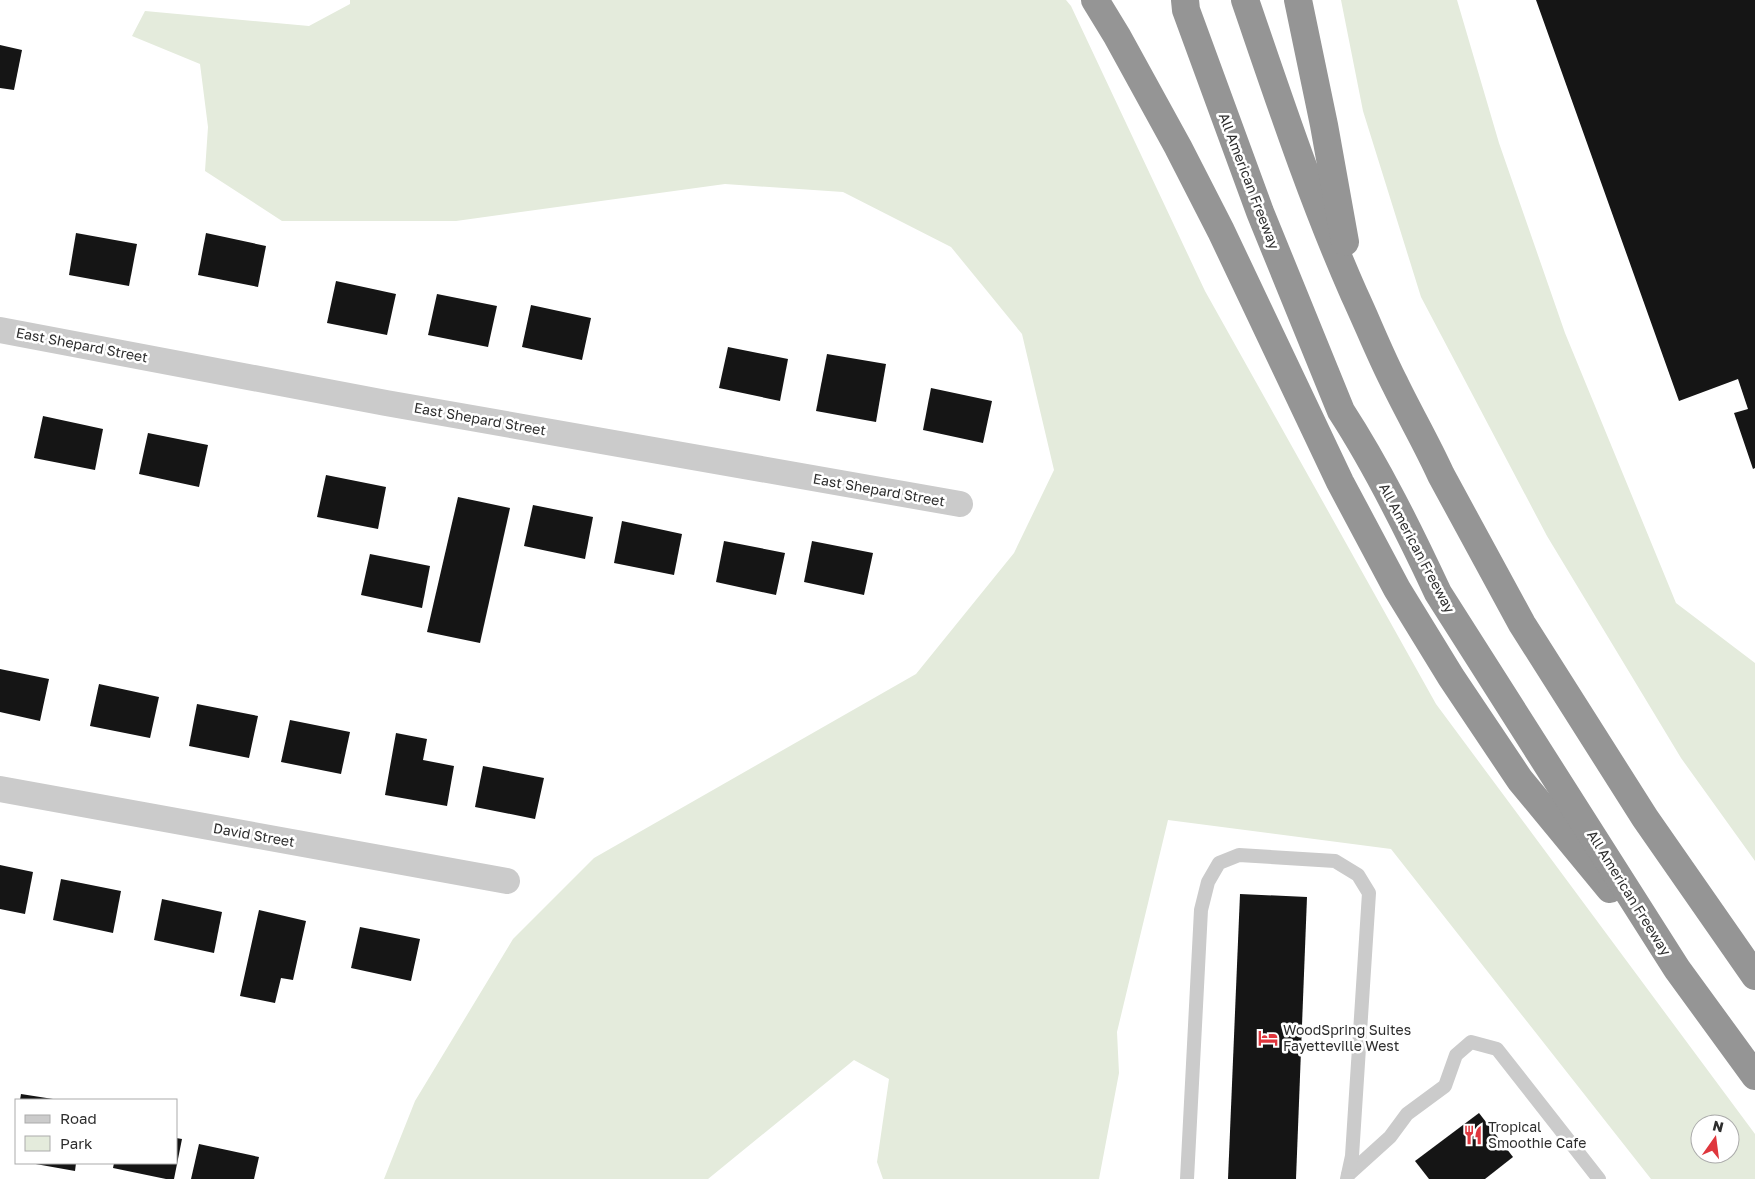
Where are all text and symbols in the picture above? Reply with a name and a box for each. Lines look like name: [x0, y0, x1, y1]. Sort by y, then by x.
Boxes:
street label: All American Freeway: [1216, 110, 1283, 252]
street label: East Shepard Street: [15, 323, 149, 366]
street label: East Shepard Street: [413, 399, 548, 439]
street label: East Shepard Street: [812, 470, 947, 510]
street label: All American Freeway: [1376, 480, 1459, 616]
street label: David Street: [212, 819, 296, 850]
street label: All American Freeway: [1584, 827, 1675, 959]
place label: WoodSpring Suites Fayetteville West: [1283, 1021, 1411, 1054]
hotel icon: WoodSpring Suites Fayetteville West: [1257, 1027, 1279, 1049]
legend: [15, 1099, 178, 1164]
text: Road: [60, 1109, 97, 1127]
north arrow: [1690, 1114, 1740, 1164]
text: N: [1711, 1116, 1725, 1135]
place label: Tropical Smoothie Cafe: [1488, 1118, 1586, 1151]
restaurant icon: Tropical Smoothie Cafe: [1462, 1124, 1484, 1146]
text: Park: [60, 1134, 93, 1152]

